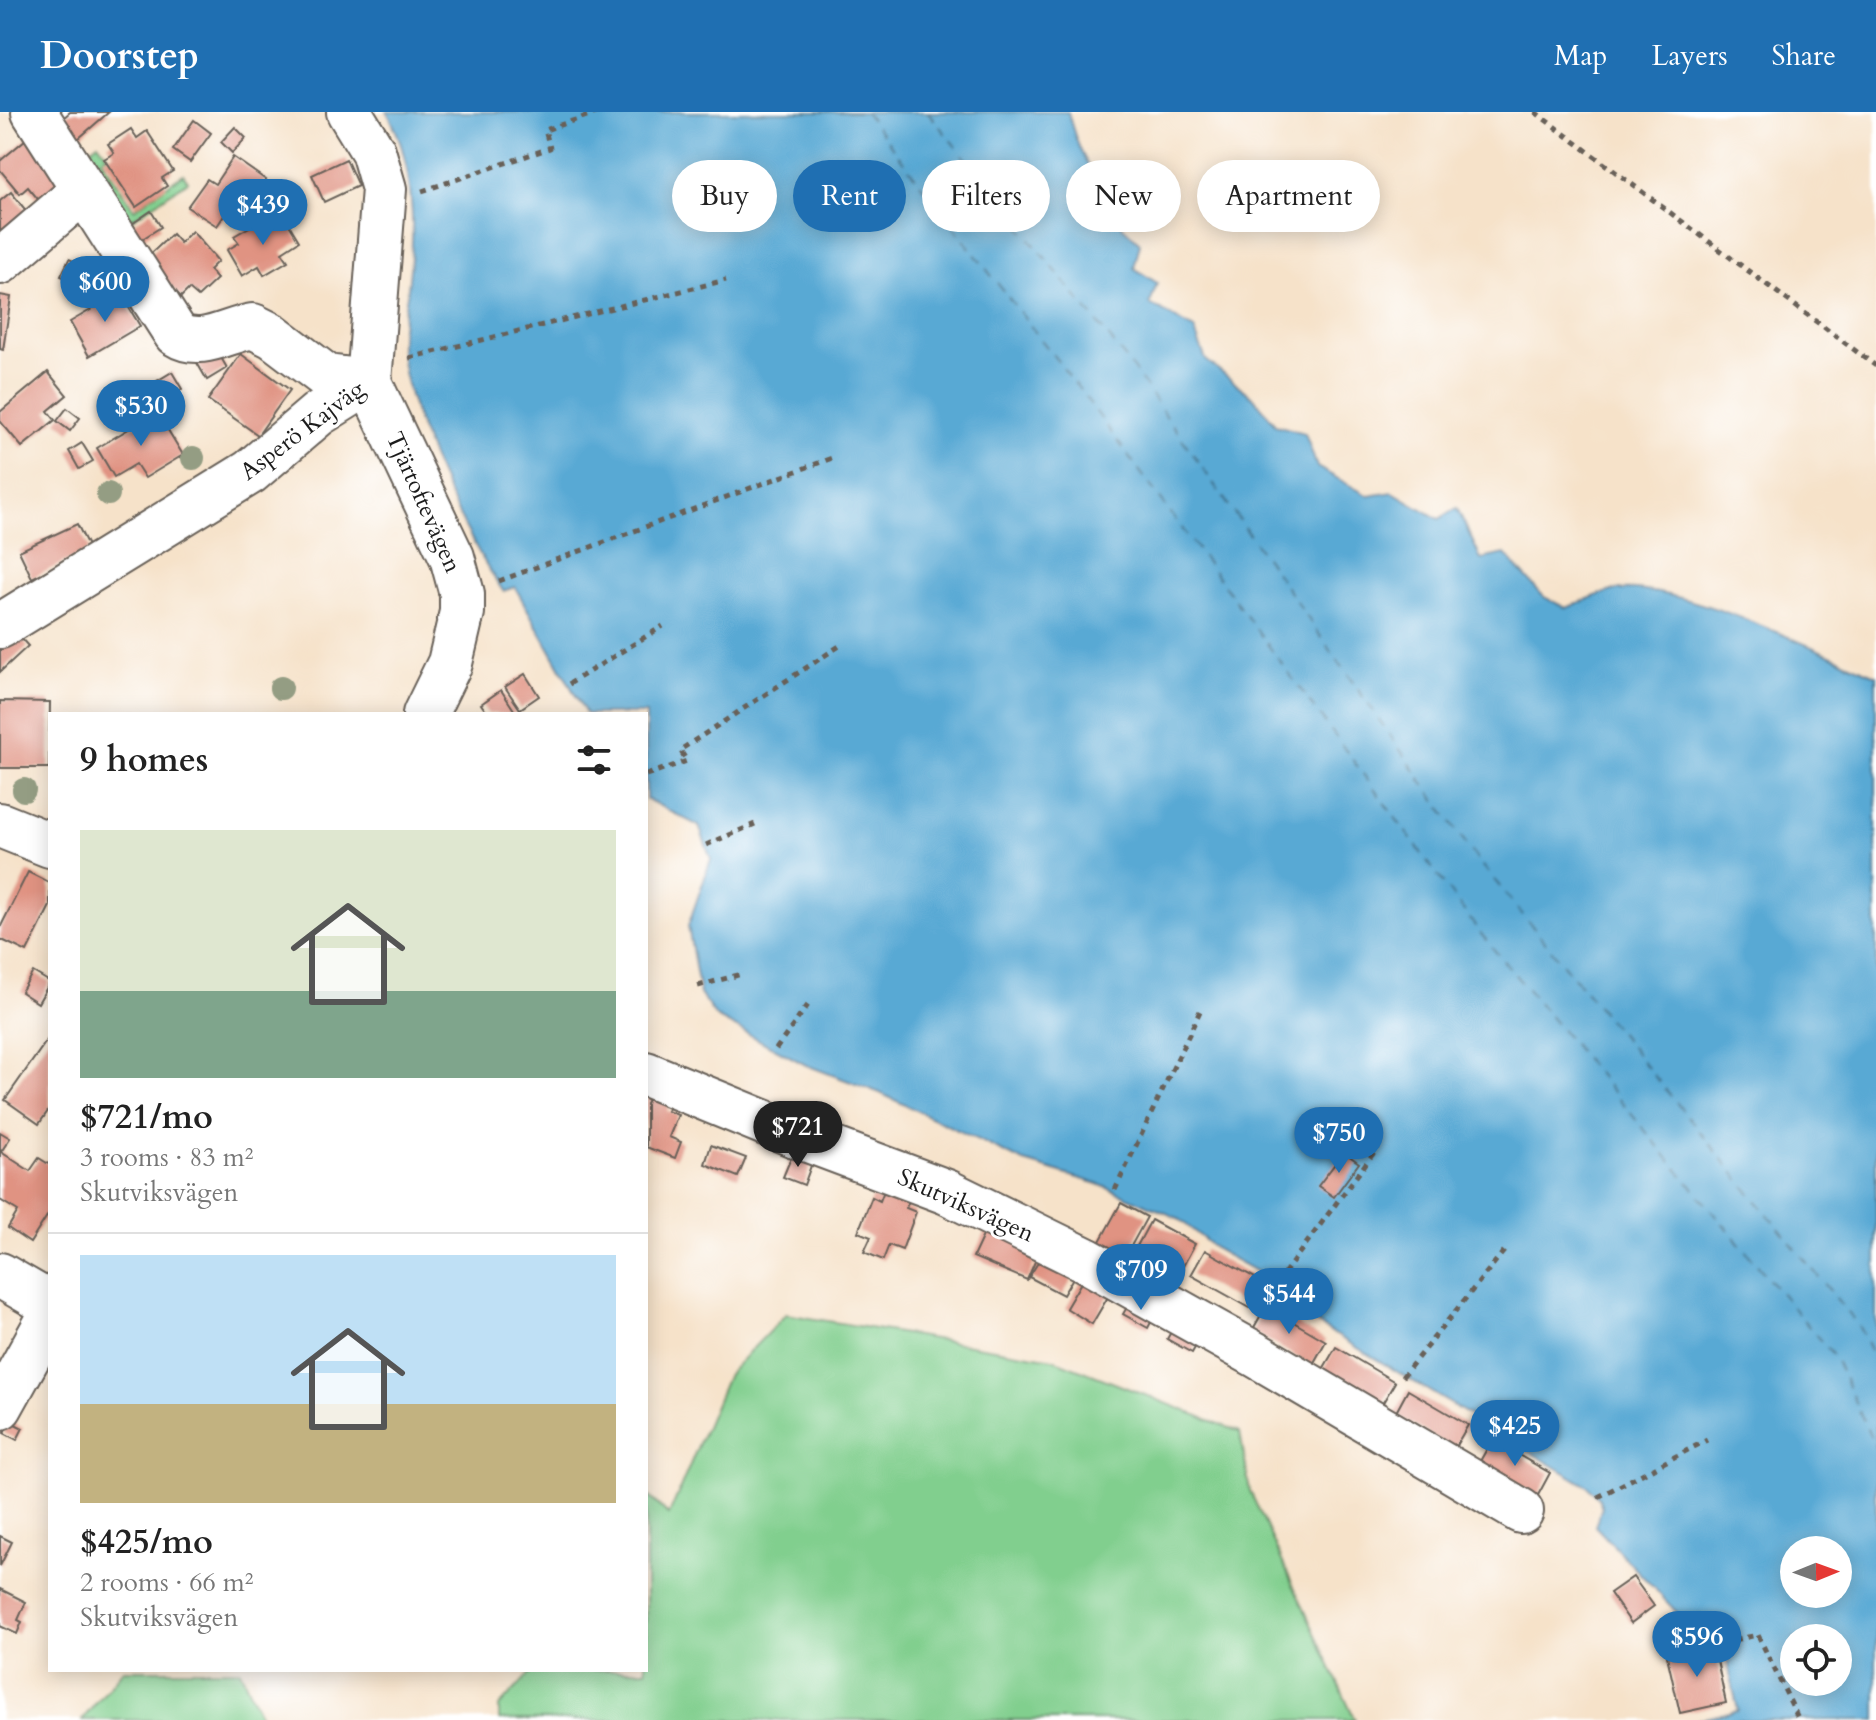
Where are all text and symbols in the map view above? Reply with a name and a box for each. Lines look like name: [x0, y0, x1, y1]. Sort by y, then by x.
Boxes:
text: Doorstep: [40, 30, 199, 82]
text: Map: [1554, 37, 1607, 75]
text: Layers: [1651, 37, 1728, 75]
text: Share: [1772, 37, 1836, 75]
chip: Buy: [672, 160, 777, 232]
chip: Rent: [793, 160, 906, 232]
chip: Filters: [922, 160, 1050, 232]
chip: New: [1066, 160, 1181, 232]
chip: Apartment: [1197, 160, 1380, 232]
pin: $439: [216, 179, 310, 247]
text: $439: [236, 187, 290, 222]
pin: $600: [58, 256, 152, 324]
text: $600: [78, 264, 132, 299]
street label: Asperö Kajväg: [233, 372, 372, 488]
pin: $530: [94, 380, 188, 448]
text: $530: [114, 388, 168, 423]
street label: Tjärtoftevägen: [378, 427, 469, 578]
text: 9 homes: [80, 737, 208, 783]
icon: filters: [572, 738, 616, 782]
icon: home: [276, 882, 420, 1026]
text: $721/mo: [80, 1094, 213, 1140]
pin: $721: [751, 1101, 845, 1169]
pin: $750: [1292, 1107, 1386, 1175]
text: $721: [771, 1109, 825, 1144]
text: $750: [1312, 1115, 1366, 1150]
text: 3 rooms · 83 m²: [80, 1140, 253, 1175]
street label: Skutviksvägen: [892, 1161, 1040, 1250]
text: Skutviksvägen: [80, 1175, 238, 1210]
pin: $709: [1094, 1244, 1188, 1312]
text: $709: [1114, 1252, 1168, 1287]
pin: $544: [1242, 1268, 1336, 1336]
text: $544: [1262, 1276, 1316, 1311]
icon: home: [276, 1307, 420, 1451]
pin: $425: [1468, 1400, 1562, 1468]
text: $425: [1488, 1408, 1542, 1443]
text: $425/mo: [80, 1519, 213, 1565]
north arrow: [1780, 1536, 1852, 1608]
map controls: [1780, 1536, 1852, 1696]
text: 2 rooms · 66 m²: [80, 1565, 253, 1600]
text: Skutviksvägen: [80, 1600, 238, 1635]
pin: $596: [1650, 1611, 1744, 1679]
text: $596: [1670, 1619, 1724, 1654]
button: locate: [1780, 1624, 1852, 1696]

